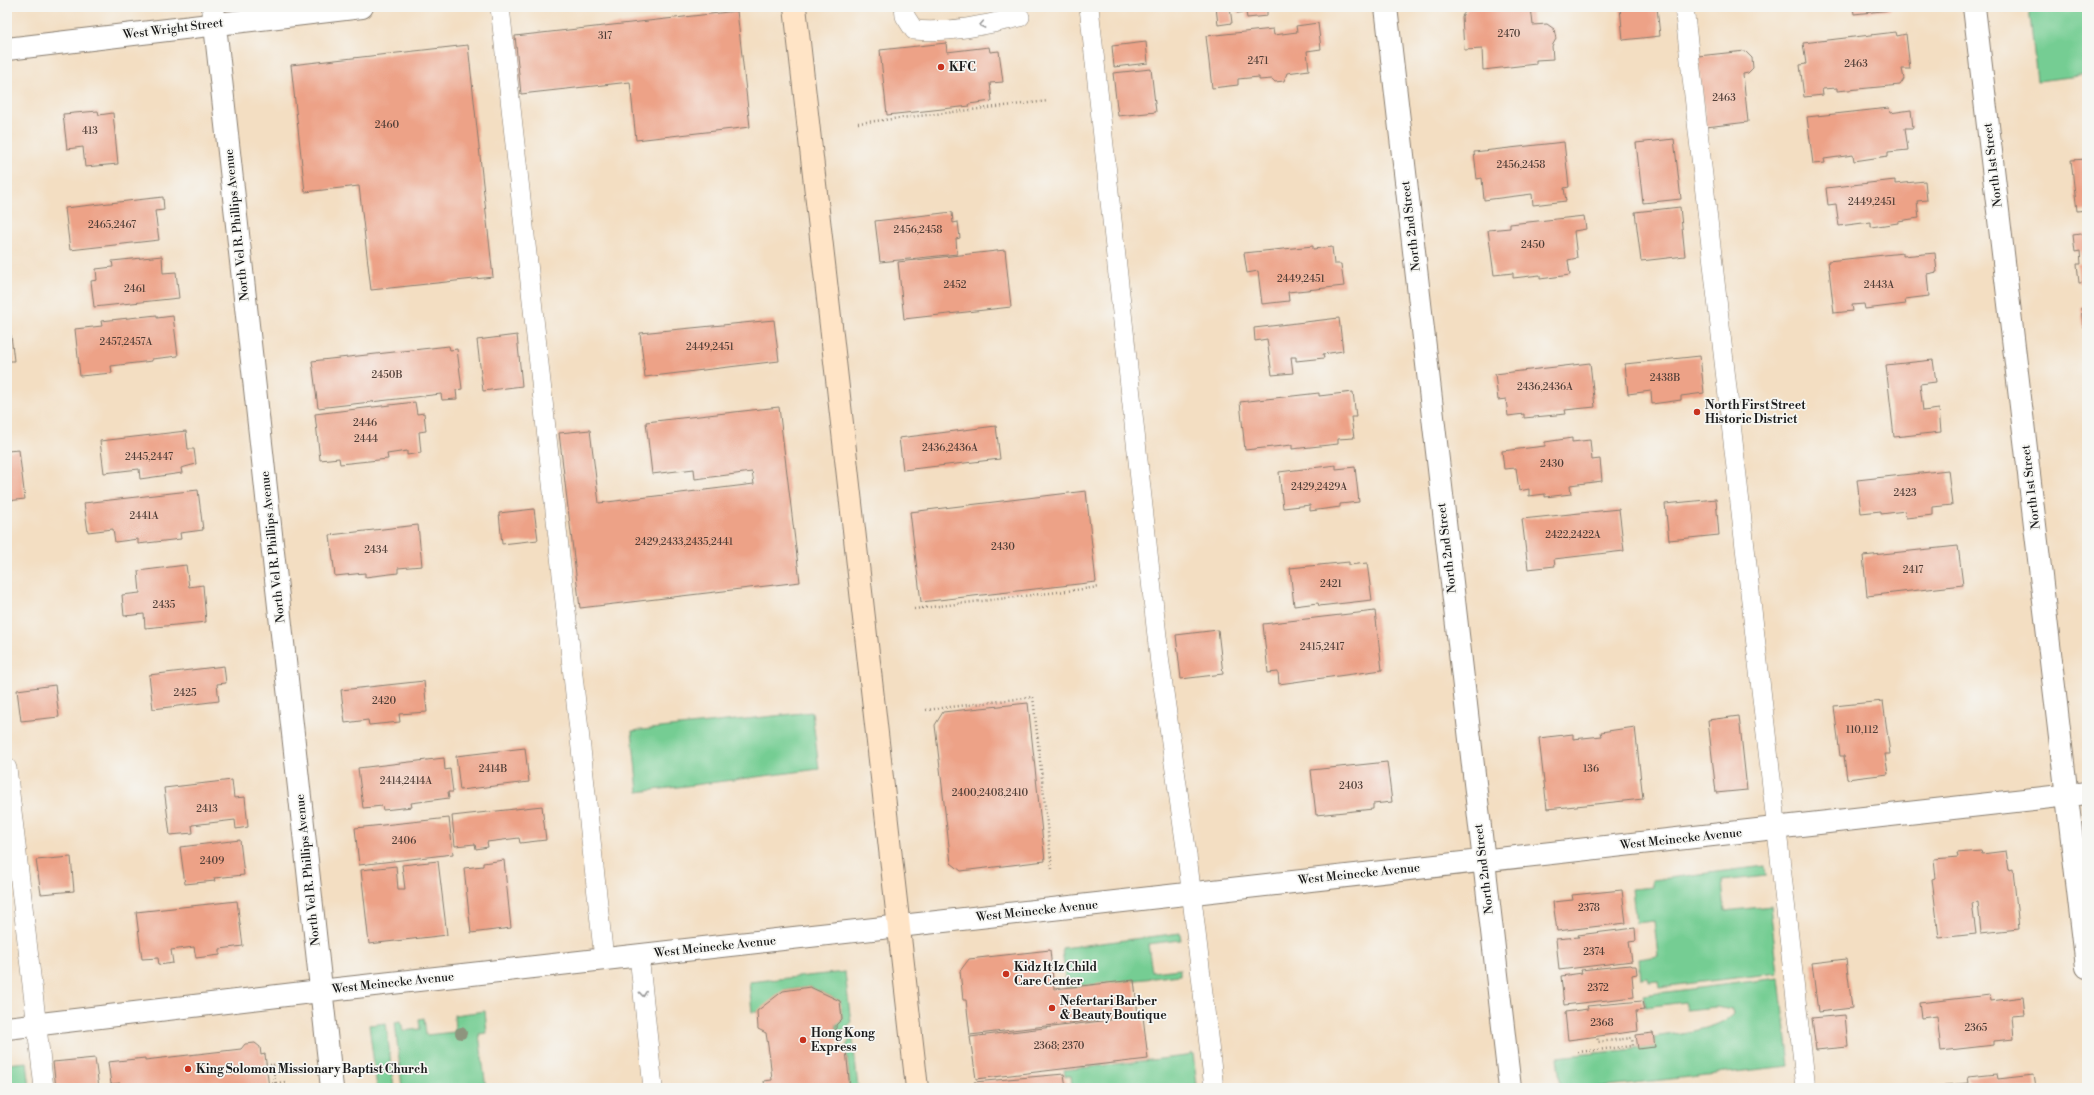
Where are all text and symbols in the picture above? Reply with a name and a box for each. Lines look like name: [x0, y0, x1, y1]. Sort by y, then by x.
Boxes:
street label: West Wright Street: [121, 15, 225, 43]
one-way arrow: [979, 21, 985, 29]
house number: 2470: [1498, 28, 1521, 40]
house number: 317: [598, 30, 612, 42]
house number: 2471: [1247, 55, 1269, 67]
house number: 2463: [1844, 58, 1868, 70]
place label: KFC: [949, 60, 976, 75]
marker: KFC: [936, 62, 946, 72]
house number: 2463: [1712, 92, 1736, 104]
house number: 2460: [375, 119, 400, 131]
street label: North 1st Street: [1980, 121, 2006, 208]
house number: 413: [82, 125, 98, 137]
street label: North Vel R. Phillips Avenue: [222, 148, 252, 302]
house number: 2456,2458: [1497, 159, 1546, 171]
street label: North 2nd Street: [1398, 179, 1424, 272]
house number: 2449,2451: [1848, 196, 1897, 208]
house number: 2465,2467: [88, 219, 136, 231]
house number: 2456,2458: [894, 224, 943, 236]
house number: 2450: [1521, 239, 1545, 251]
house number: 2449,2451: [1277, 273, 1326, 285]
house number: 2452: [944, 279, 967, 291]
house number: 2443A: [1864, 279, 1895, 291]
house number: 2461: [124, 283, 147, 295]
house number: 2457,2457A: [100, 336, 154, 348]
house number: 2449,2451: [686, 341, 735, 353]
house number: 2450B: [372, 369, 402, 381]
house number: 2438B: [1650, 372, 1680, 384]
house number: 2436,2436A: [1517, 381, 1574, 393]
place label: North First Street Historic District: [1705, 398, 1806, 427]
marker: North First Street Historic District: [1692, 407, 1702, 417]
house number: 2446: [353, 417, 377, 429]
house number: 2444: [354, 433, 378, 445]
house number: 2436,2436A: [922, 442, 979, 454]
street label: North 1st Street: [2018, 443, 2044, 530]
house number: 2445,2447: [125, 451, 173, 463]
house number: 2430: [1540, 458, 1564, 470]
street label: North Vel R. Phillips Avenue: [258, 470, 288, 624]
house number: 2429,2429A: [1291, 481, 1348, 493]
house number: 2423: [1894, 487, 1917, 499]
street label: North 2nd Street: [1434, 501, 1460, 594]
house number: 2441A: [129, 510, 160, 522]
house number: 2422,2422A: [1545, 529, 1602, 541]
house number: 2429,2433,2435,2441: [635, 536, 734, 548]
house number: 2430: [991, 541, 1015, 553]
house number: 2434: [364, 544, 388, 556]
house number: 2417: [1903, 564, 1923, 576]
house number: 2421: [1320, 578, 1343, 590]
house number: 2435: [153, 599, 176, 611]
house number: 2415,2417: [1300, 641, 1344, 653]
house number: 2425: [174, 687, 197, 699]
house number: 2420: [372, 695, 396, 707]
house number: 110,112: [1846, 724, 1879, 736]
house number: 2414B: [479, 763, 507, 775]
house number: 136: [1583, 763, 1599, 775]
house number: 2414,2414A: [380, 775, 433, 787]
house number: 2403: [1339, 780, 1363, 792]
house number: 2400,2408,2410: [952, 787, 1029, 799]
street label: North Vel R. Phillips Avenue: [293, 793, 323, 947]
house number: 2413: [196, 803, 218, 815]
street label: North 2nd Street: [1471, 822, 1497, 915]
street label: West Meinecke Avenue: [1618, 825, 1743, 853]
house number: 2406: [392, 835, 416, 847]
house number: 2409: [200, 855, 224, 867]
street label: West Meinecke Avenue: [1296, 860, 1421, 888]
street label: West Meinecke Avenue: [974, 897, 1099, 925]
house number: 2378: [1578, 902, 1600, 914]
street label: West Meinecke Avenue: [652, 933, 777, 961]
house number: 2374: [1583, 946, 1605, 958]
place label: Kidz It Iz Child Care Center: [1014, 960, 1098, 989]
street label: West Meinecke Avenue: [330, 969, 455, 997]
marker: Kidz It Iz Child Care Center: [1001, 969, 1011, 979]
house number: 2372: [1587, 982, 1609, 994]
one-way arrow: [638, 991, 647, 997]
place label: Nefertari Barber & Beauty Boutique: [1060, 994, 1167, 1023]
marker: Nefertari Barber & Beauty Boutique: [1047, 1003, 1057, 1013]
house number: 2368: [1590, 1017, 1614, 1029]
house number: 2365: [1965, 1022, 1988, 1034]
place label: Hong Kong Express: [811, 1026, 876, 1055]
marker: Hong Kong Express: [798, 1035, 808, 1045]
house number: 2368; 2370: [1034, 1040, 1085, 1052]
place label: King Solomon Missionary Baptist Church: [196, 1062, 428, 1077]
marker: King Solomon Missionary Baptist Church: [183, 1064, 193, 1074]

